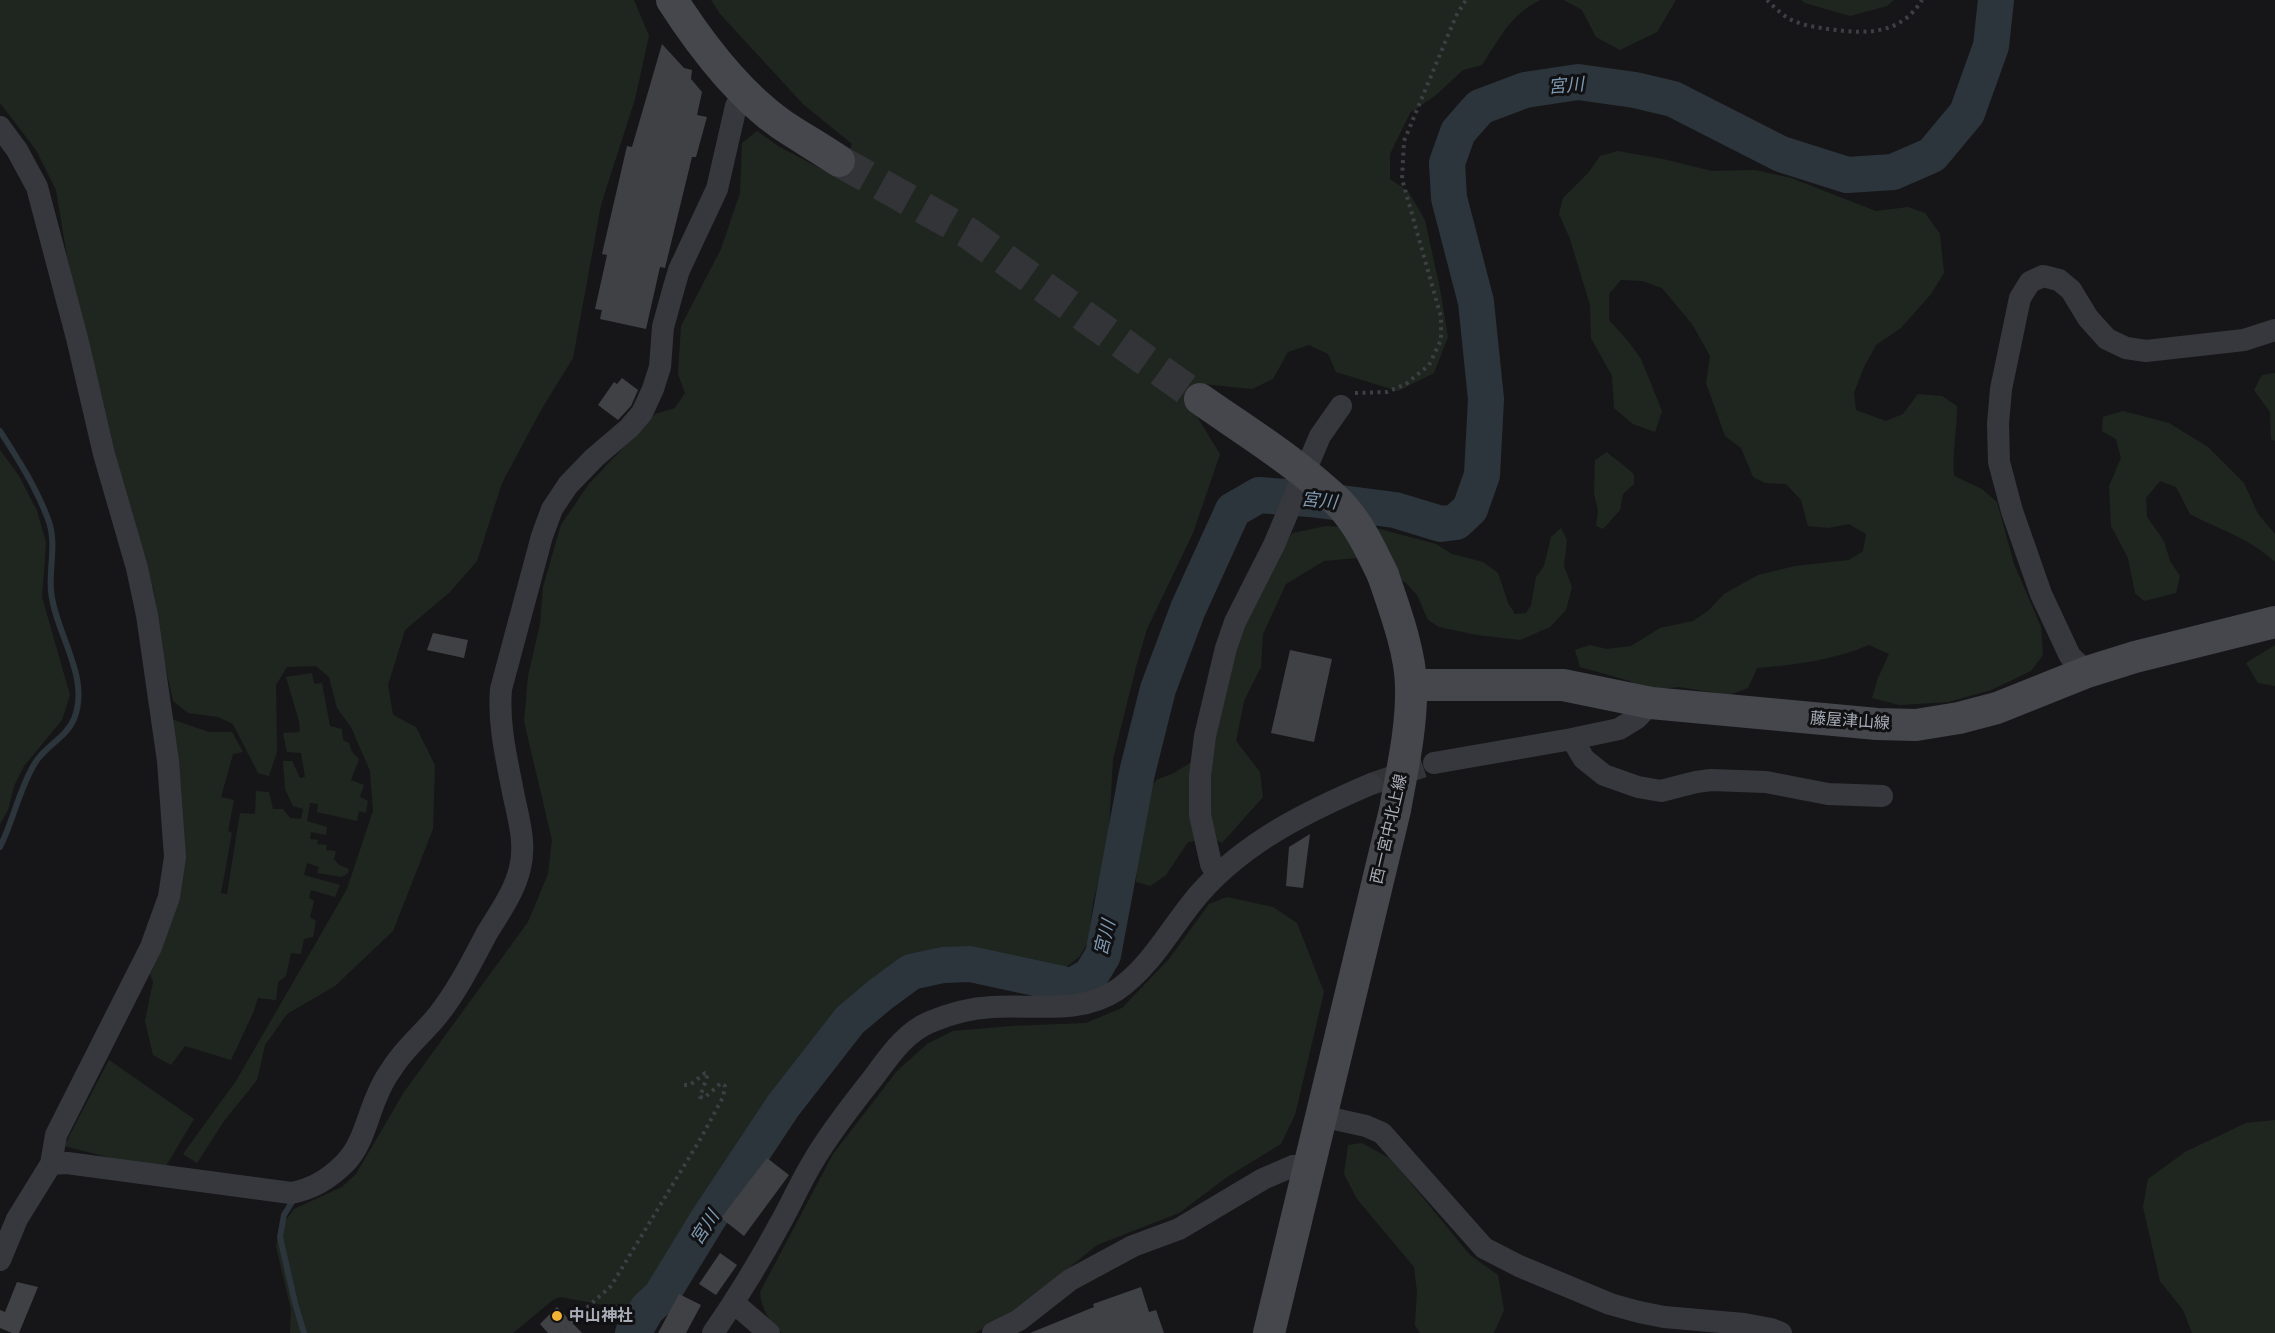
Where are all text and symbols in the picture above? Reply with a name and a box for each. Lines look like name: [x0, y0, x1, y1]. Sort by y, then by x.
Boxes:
water label: 宮川: [1547, 74, 1585, 98]
water label: 宮川: [1300, 488, 1338, 514]
street label: 藤屋津山線: [1809, 709, 1891, 733]
street label: 西一宮中北上線: [1367, 772, 1411, 886]
water label: 宮川: [1090, 918, 1120, 958]
water label: 宮川: [686, 1207, 724, 1249]
place label: 中山神社: [569, 1306, 633, 1326]
marker: 中山神社: [550, 1309, 564, 1323]

